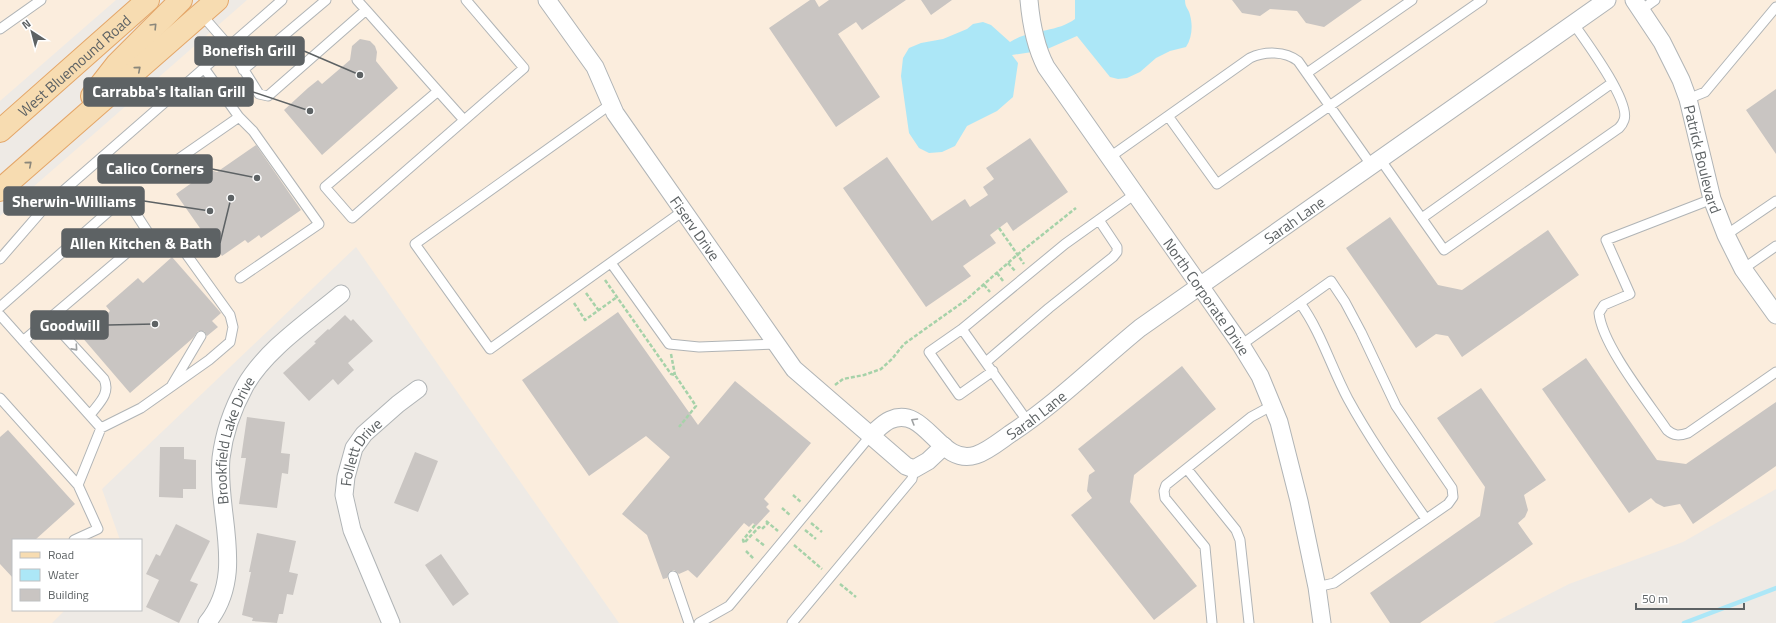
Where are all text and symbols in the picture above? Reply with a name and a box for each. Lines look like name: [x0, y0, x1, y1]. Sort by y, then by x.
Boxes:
street label: West Bluemound Road: [12, 9, 136, 122]
north arrow: [12, 12, 52, 52]
text: N: [18, 15, 34, 33]
one-way arrow: [149, 23, 157, 31]
callout: Bonefish Grill: [195, 37, 304, 65]
text: Bonefish Grill: [202, 38, 296, 62]
one-way arrow: [133, 67, 140, 74]
callout: Carrabba's Italian Grill: [84, 78, 253, 106]
text: Carrabba's Italian Grill: [92, 79, 246, 103]
street label: Patrick Boulevard: [1678, 103, 1728, 217]
callout: Calico Corners: [98, 155, 212, 183]
text: Calico Corners: [106, 156, 204, 180]
one-way arrow: [24, 161, 32, 168]
callout: Sherwin-Williams: [4, 187, 144, 215]
text: Sherwin-Williams: [12, 189, 136, 213]
street label: Sarah Lane: [1259, 190, 1329, 249]
street label: Fiserv Drive: [665, 191, 726, 265]
callout: Allen Kitchen & Bath: [62, 229, 220, 257]
text: Allen Kitchen & Bath: [70, 231, 212, 255]
street label: North Corporate Drive: [1158, 233, 1256, 360]
callout: Goodwill: [31, 311, 108, 339]
text: Goodwill: [40, 313, 100, 337]
one-way arrow: [70, 343, 78, 351]
street label: Brookfield Lake Drive: [209, 371, 260, 506]
street label: Sarah Lane: [1001, 385, 1071, 445]
street label: Follett Drive: [334, 412, 387, 487]
one-way arrow: [911, 419, 918, 426]
legend: [12, 539, 142, 611]
text: Road: [48, 545, 74, 564]
text: Water: [48, 565, 79, 584]
text: Building: [48, 585, 89, 604]
scale bar: [1636, 585, 1744, 611]
text: 50 m: [1642, 589, 1668, 608]

